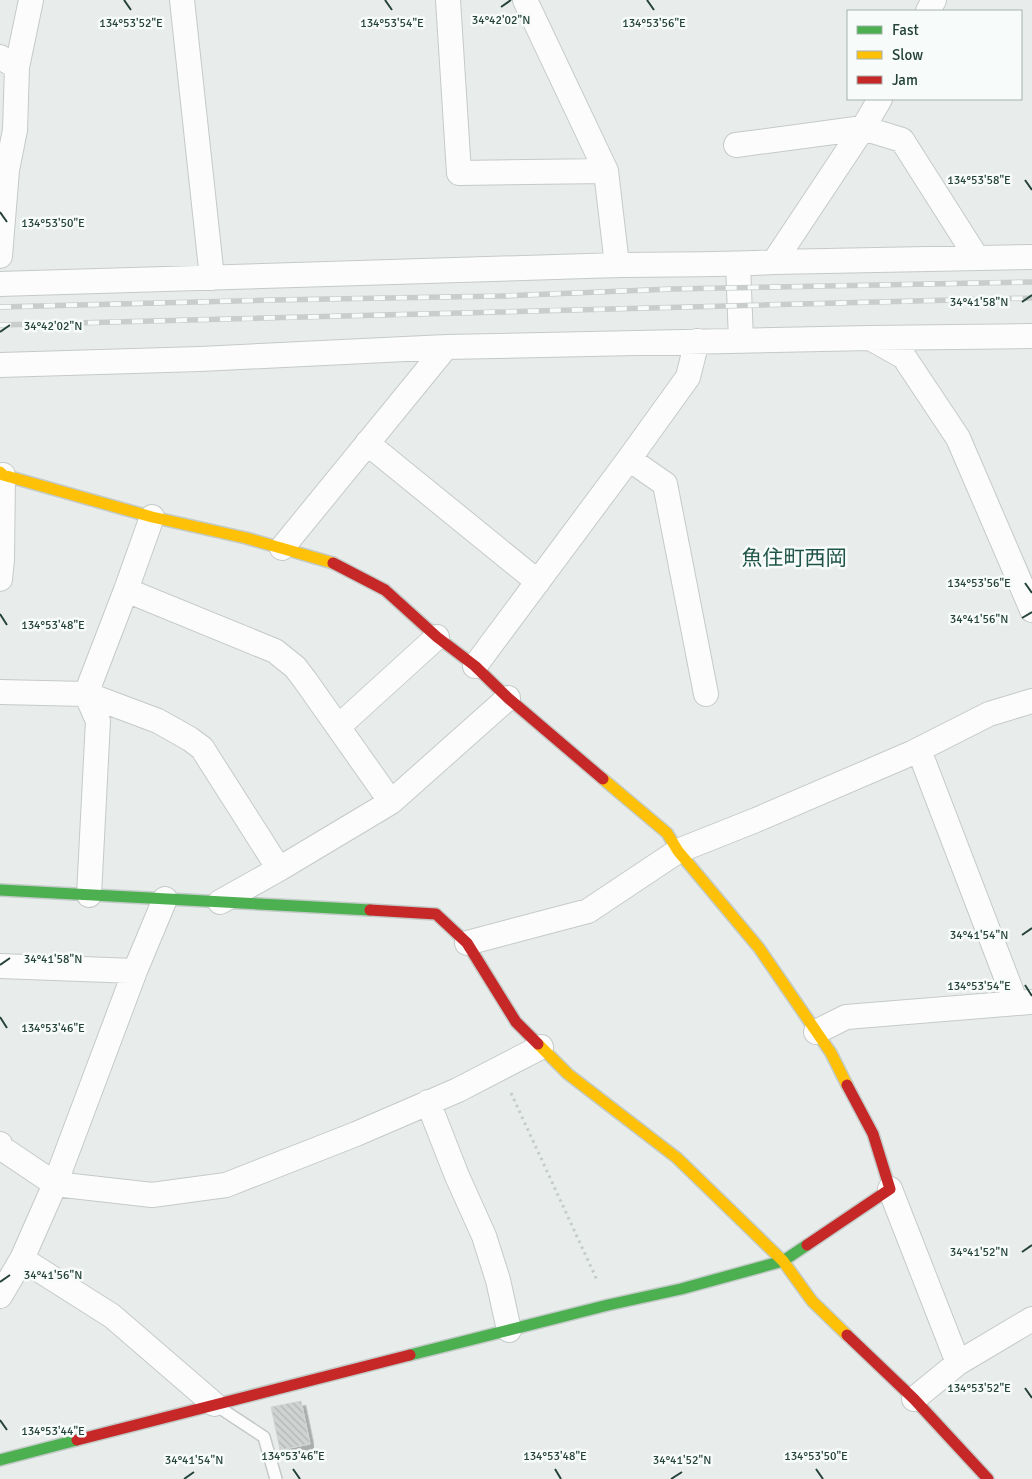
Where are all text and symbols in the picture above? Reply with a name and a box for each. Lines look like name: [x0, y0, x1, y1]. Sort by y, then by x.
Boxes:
legend: [847, 10, 1022, 100]
text: 34°42'02"N: [472, 13, 530, 28]
text: 134°53'52"E: [99, 16, 163, 31]
text: 134°53'54"E: [360, 16, 424, 31]
text: 134°53'56"E: [622, 16, 686, 31]
text: Fast: [892, 21, 919, 39]
text: Slow: [892, 46, 923, 64]
text: Jam: [892, 71, 918, 89]
text: 134°53'58"E: [947, 173, 1011, 188]
text: 134°53'50"E: [21, 216, 85, 231]
text: 34°41'58"N: [950, 295, 1008, 310]
text: 34°42'02"N: [24, 319, 82, 334]
district label: 魚住町西岡: [742, 545, 847, 571]
text: 134°53'56"E: [947, 576, 1011, 591]
text: 34°41'56"N: [950, 612, 1008, 627]
text: 134°53'48"E: [21, 618, 85, 633]
text: 34°41'54"N: [950, 928, 1008, 943]
text: 34°41'58"N: [24, 952, 82, 967]
text: 134°53'54"E: [947, 979, 1011, 994]
text: 134°53'46"E: [21, 1021, 85, 1036]
text: 34°41'52"N: [950, 1245, 1008, 1260]
text: 34°41'56"N: [24, 1268, 82, 1283]
text: 134°53'52"E: [947, 1381, 1011, 1396]
text: 134°53'44"E: [21, 1424, 85, 1439]
text: 134°53'46"E: [261, 1449, 325, 1464]
text: 134°53'48"E: [523, 1449, 587, 1464]
text: 134°53'50"E: [784, 1449, 848, 1464]
text: 34°41'54"N: [165, 1453, 223, 1468]
text: 34°41'52"N: [653, 1453, 711, 1468]

